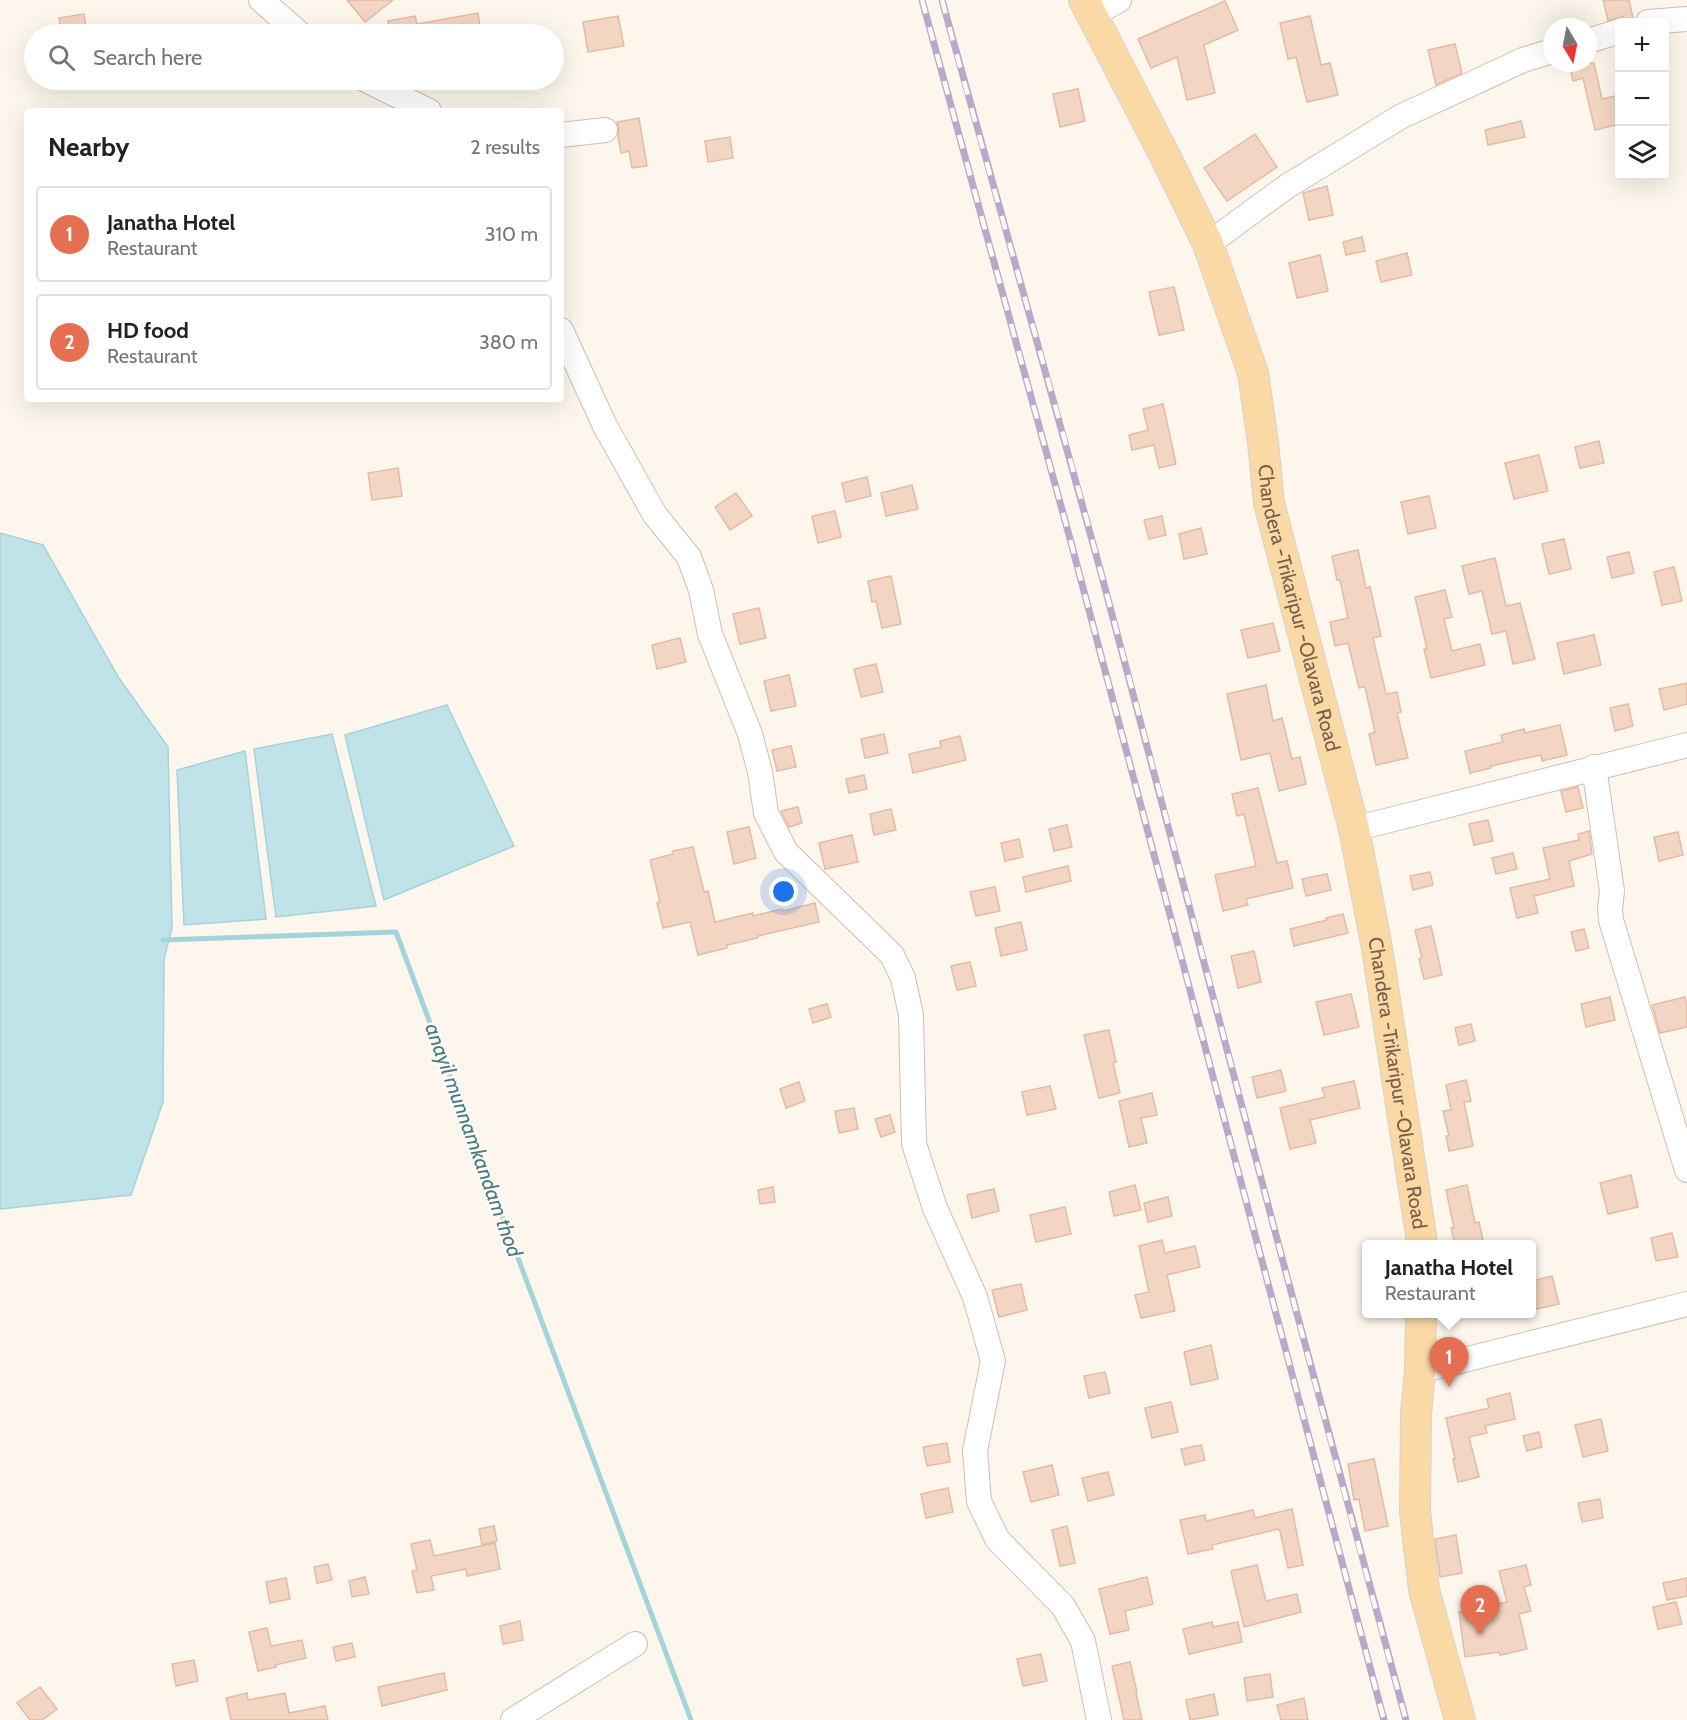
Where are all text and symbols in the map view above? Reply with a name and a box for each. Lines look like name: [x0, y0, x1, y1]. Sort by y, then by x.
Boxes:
north arrow: [1543, 18, 1597, 72]
map controls: [1615, 18, 1669, 180]
button: +: [1615, 18, 1669, 72]
search box: [24, 24, 564, 90]
icon: search: [45, 41, 78, 74]
text: Search here: [93, 44, 202, 71]
button: −: [1615, 72, 1669, 126]
button: layers: [1615, 126, 1669, 180]
text: Nearby: [48, 131, 129, 163]
text: 2 results: [470, 135, 540, 159]
text: Janatha Hotel: [107, 209, 235, 236]
text: 1: [66, 222, 73, 246]
text: 310 m: [485, 222, 538, 246]
text: Restaurant: [107, 236, 198, 260]
text: HD food: [107, 317, 189, 344]
text: 2: [64, 330, 75, 354]
text: 380 m: [479, 330, 538, 354]
text: Restaurant: [107, 344, 198, 368]
street label: Chandera -Trikaripur -Olavara Road: [1253, 463, 1345, 754]
your location: [769, 877, 798, 906]
street label: Chandera -Trikaripur -Olavara Road: [1363, 935, 1432, 1231]
water label: anayil munnamkandam thod: [420, 1020, 528, 1261]
popup: [1362, 1240, 1536, 1318]
text: Janatha Hotel: [1385, 1254, 1513, 1281]
text: Restaurant: [1385, 1281, 1475, 1305]
pin: 1: [1430, 1338, 1468, 1387]
pin: 2: [1460, 1586, 1500, 1635]

